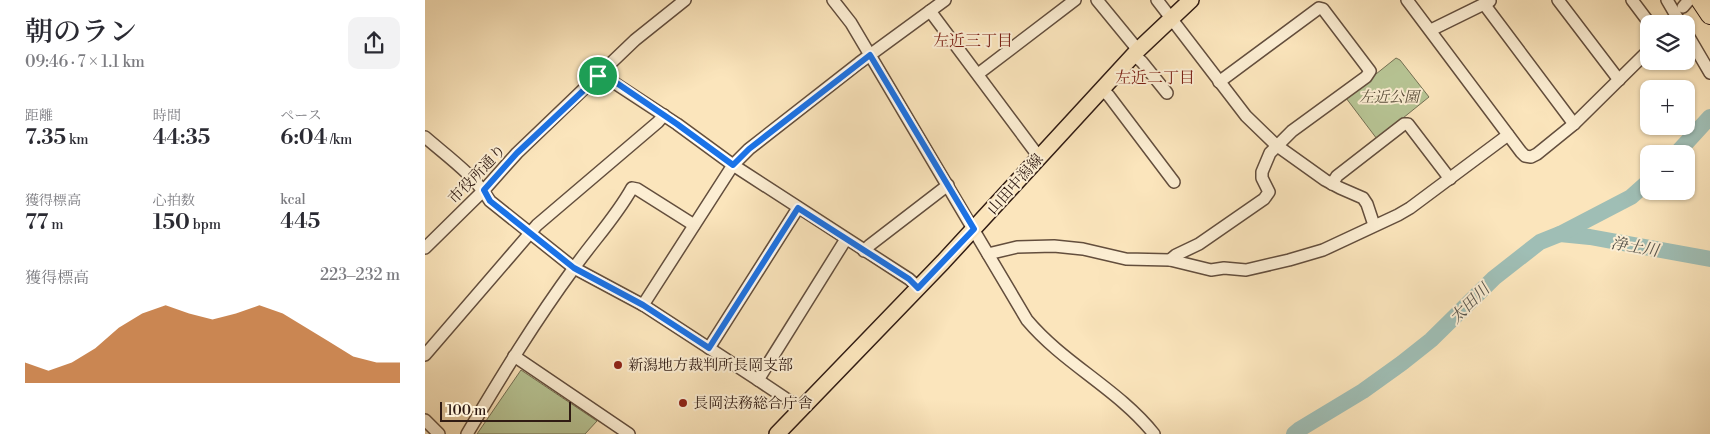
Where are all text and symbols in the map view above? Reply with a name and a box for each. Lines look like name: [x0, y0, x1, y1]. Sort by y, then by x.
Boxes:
text: 朝のラン: [25, 15, 137, 50]
map controls: [1640, 15, 1695, 200]
button: layers: [1640, 15, 1695, 70]
button: share: [348, 17, 400, 69]
district label: 左近三丁目: [933, 31, 1013, 51]
text: 09:46 · 7 × 1.1 km: [25, 52, 145, 72]
pin: [577, 55, 619, 97]
icon: arrive: [584, 62, 612, 90]
district label: 左近二丁目: [1115, 68, 1195, 88]
button: +: [1640, 80, 1695, 135]
park label: 左近公園: [1359, 88, 1422, 107]
text: 距離: [25, 107, 53, 125]
text: 時間: [153, 107, 181, 125]
text: ペース: [280, 107, 322, 125]
text: 7.35: [25, 125, 66, 151]
text: 44:35: [153, 125, 210, 151]
text: 6:04: [280, 125, 327, 151]
text: km: [66, 131, 89, 149]
text: /km: [327, 131, 352, 149]
street label: 市役所通り: [444, 141, 510, 208]
button: −: [1640, 145, 1695, 200]
street label: 山田中潟線: [983, 150, 1048, 219]
text: kcal: [280, 191, 306, 209]
text: 獲得標高: [25, 192, 81, 210]
text: 心拍数: [153, 192, 195, 210]
text: 445: [280, 209, 320, 235]
text: 77: [25, 210, 48, 236]
text: 150: [153, 210, 190, 236]
text: m: [48, 216, 64, 234]
text: bpm: [190, 216, 221, 234]
water label: 浄土川: [1609, 233, 1662, 261]
text: 223–232 m: [320, 265, 400, 285]
text: 獲得標高: [25, 268, 89, 288]
water label: 太田川: [1446, 278, 1495, 328]
place label: 新潟地方裁判所長岡支部: [628, 356, 793, 375]
marker: 新潟地方裁判所長岡支部: [612, 359, 624, 371]
place label: 長岡法務総合庁舎: [693, 394, 813, 413]
marker: 長岡法務総合庁舎: [677, 397, 689, 409]
scale bar: [440, 399, 571, 422]
text: 100 m: [447, 402, 486, 420]

